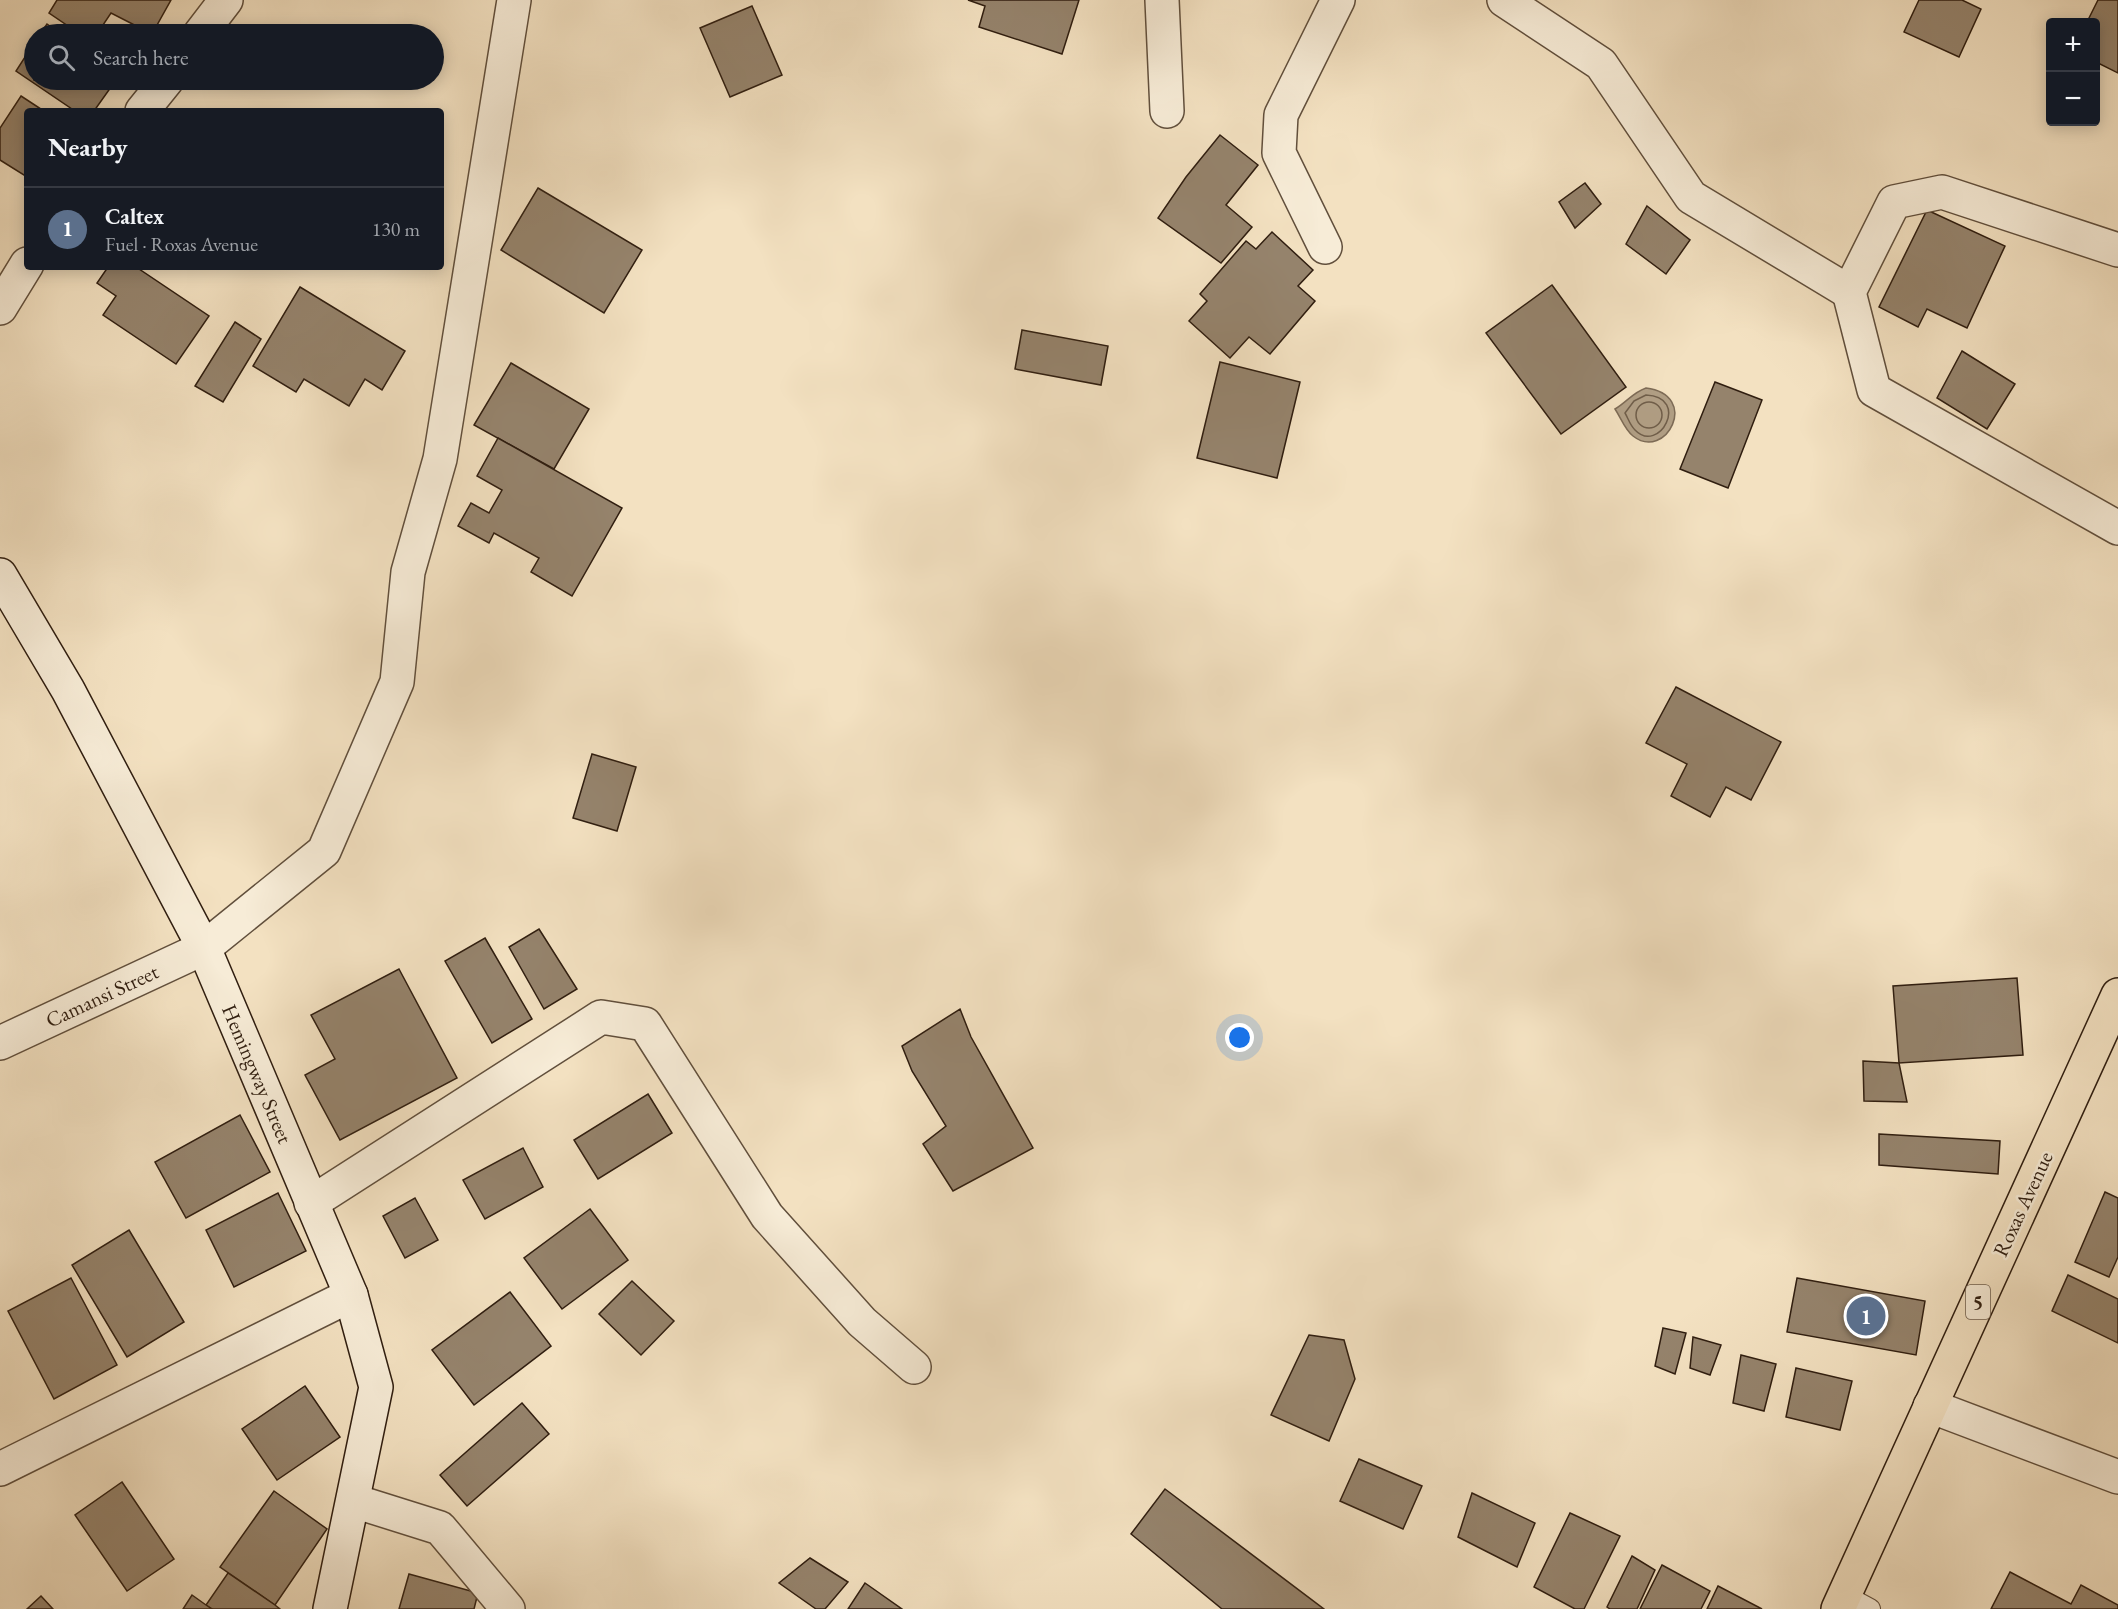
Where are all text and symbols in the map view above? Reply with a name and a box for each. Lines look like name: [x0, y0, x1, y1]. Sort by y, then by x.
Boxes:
map controls: [2046, 18, 2100, 126]
button: +: [2046, 18, 2100, 72]
search box: [24, 24, 444, 90]
icon: search: [45, 41, 78, 74]
text: Search here: [93, 43, 188, 72]
button: −: [2046, 72, 2100, 126]
text: Nearby: [48, 130, 128, 164]
text: Caltex: [105, 202, 164, 231]
text: 1: [62, 216, 73, 242]
text: 130 m: [372, 216, 420, 242]
text: Fuel · Roxas Avenue: [105, 231, 258, 257]
street label: Camansi Street: [41, 957, 163, 1033]
street label: Hemingway Street: [216, 1000, 299, 1148]
your location: [1225, 1023, 1254, 1052]
street label: Roxas Avenue: [1986, 1147, 2059, 1261]
road number: 5: [1966, 1285, 1990, 1319]
pin: 1: [1846, 1294, 1886, 1338]

